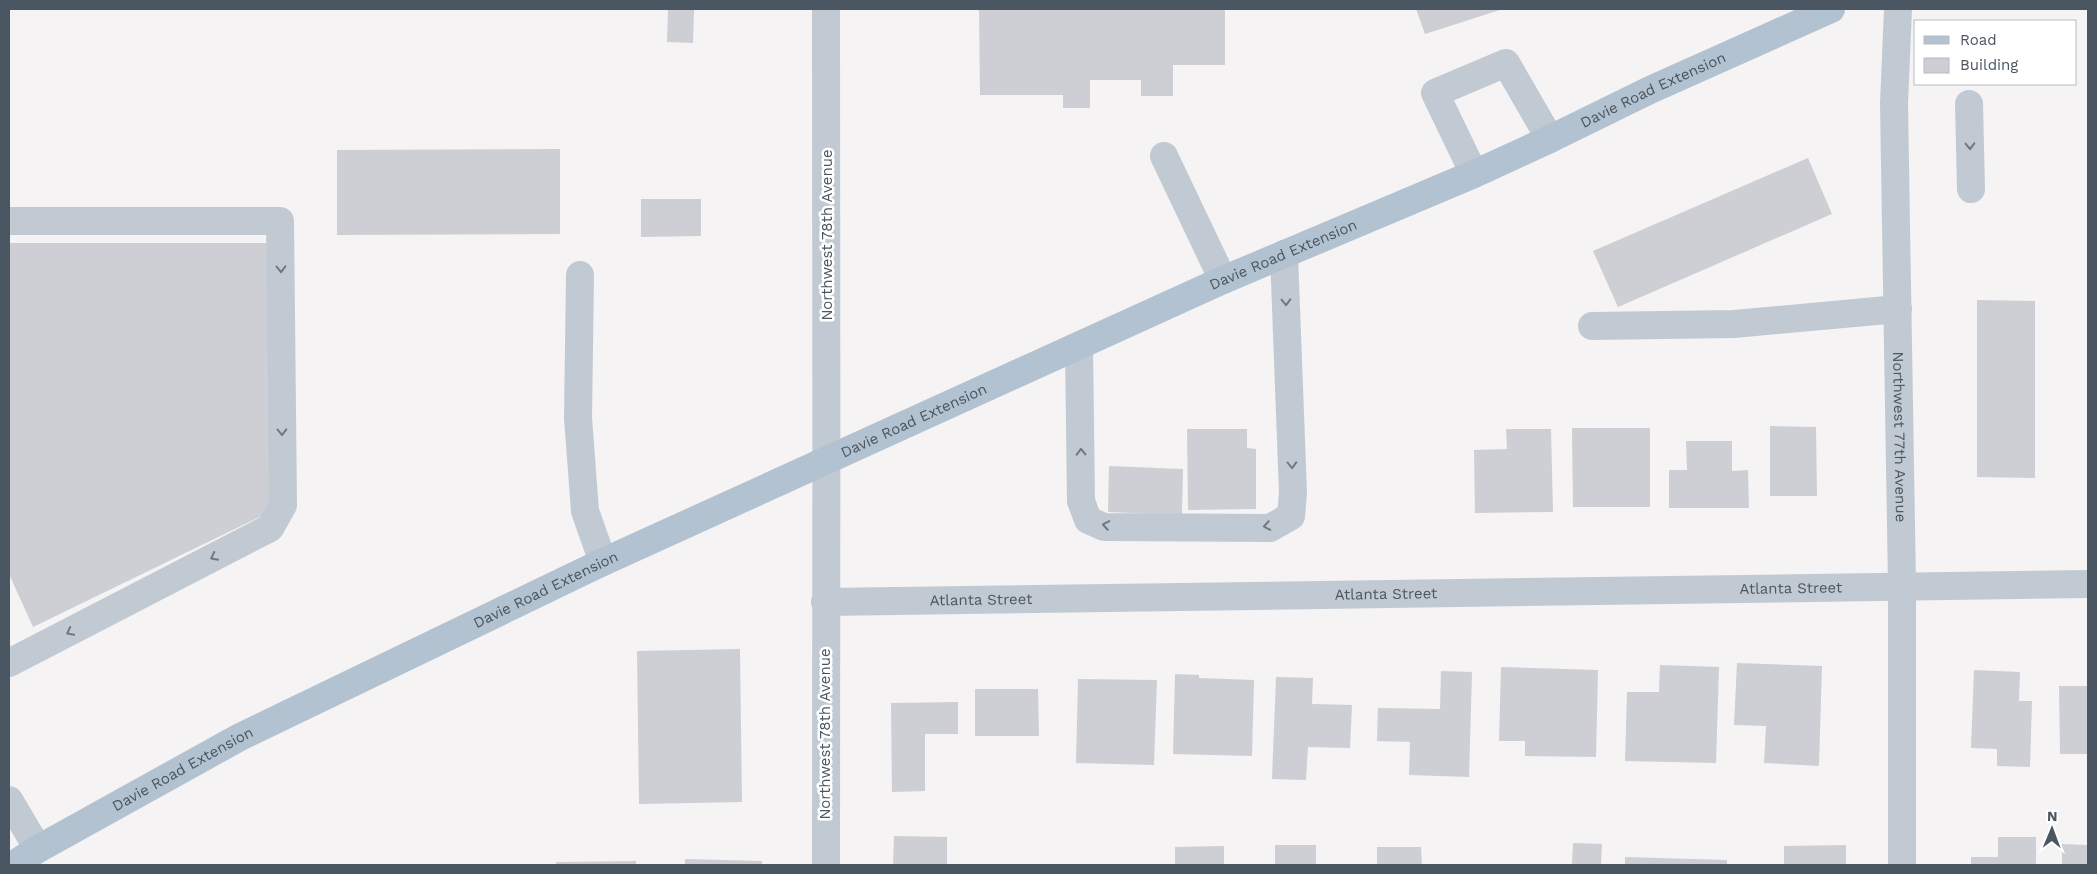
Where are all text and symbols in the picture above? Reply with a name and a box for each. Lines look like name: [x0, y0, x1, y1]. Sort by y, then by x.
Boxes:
legend: [1914, 20, 2077, 85]
text: Road: [1960, 31, 1997, 49]
street label: Davie Road Extension: [1577, 48, 1729, 132]
text: Building: [1960, 56, 2018, 74]
one-way arrow: [1965, 142, 1975, 150]
street label: Northwest 78th Avenue: [818, 149, 836, 321]
street label: Davie Road Extension: [1207, 215, 1360, 294]
one-way arrow: [276, 266, 286, 274]
one-way arrow: [1281, 299, 1292, 307]
street label: Northwest 77th Avenue: [1889, 351, 1910, 522]
street label: Davie Road Extension: [838, 380, 990, 462]
one-way arrow: [277, 428, 287, 436]
one-way arrow: [1075, 448, 1086, 456]
one-way arrow: [1287, 462, 1297, 469]
one-way arrow: [1101, 521, 1110, 531]
one-way arrow: [1263, 521, 1272, 531]
street label: Davie Road Extension: [470, 547, 621, 632]
one-way arrow: [210, 551, 219, 561]
street label: Atlanta Street: [1739, 578, 1843, 598]
street label: Atlanta Street: [1334, 584, 1438, 604]
street label: Atlanta Street: [929, 590, 1033, 610]
one-way arrow: [66, 626, 75, 636]
street label: Northwest 78th Avenue: [816, 648, 834, 820]
street label: Davie Road Extension: [109, 723, 256, 815]
north arrow: [2027, 804, 2077, 854]
text: N: [2047, 808, 2058, 824]

